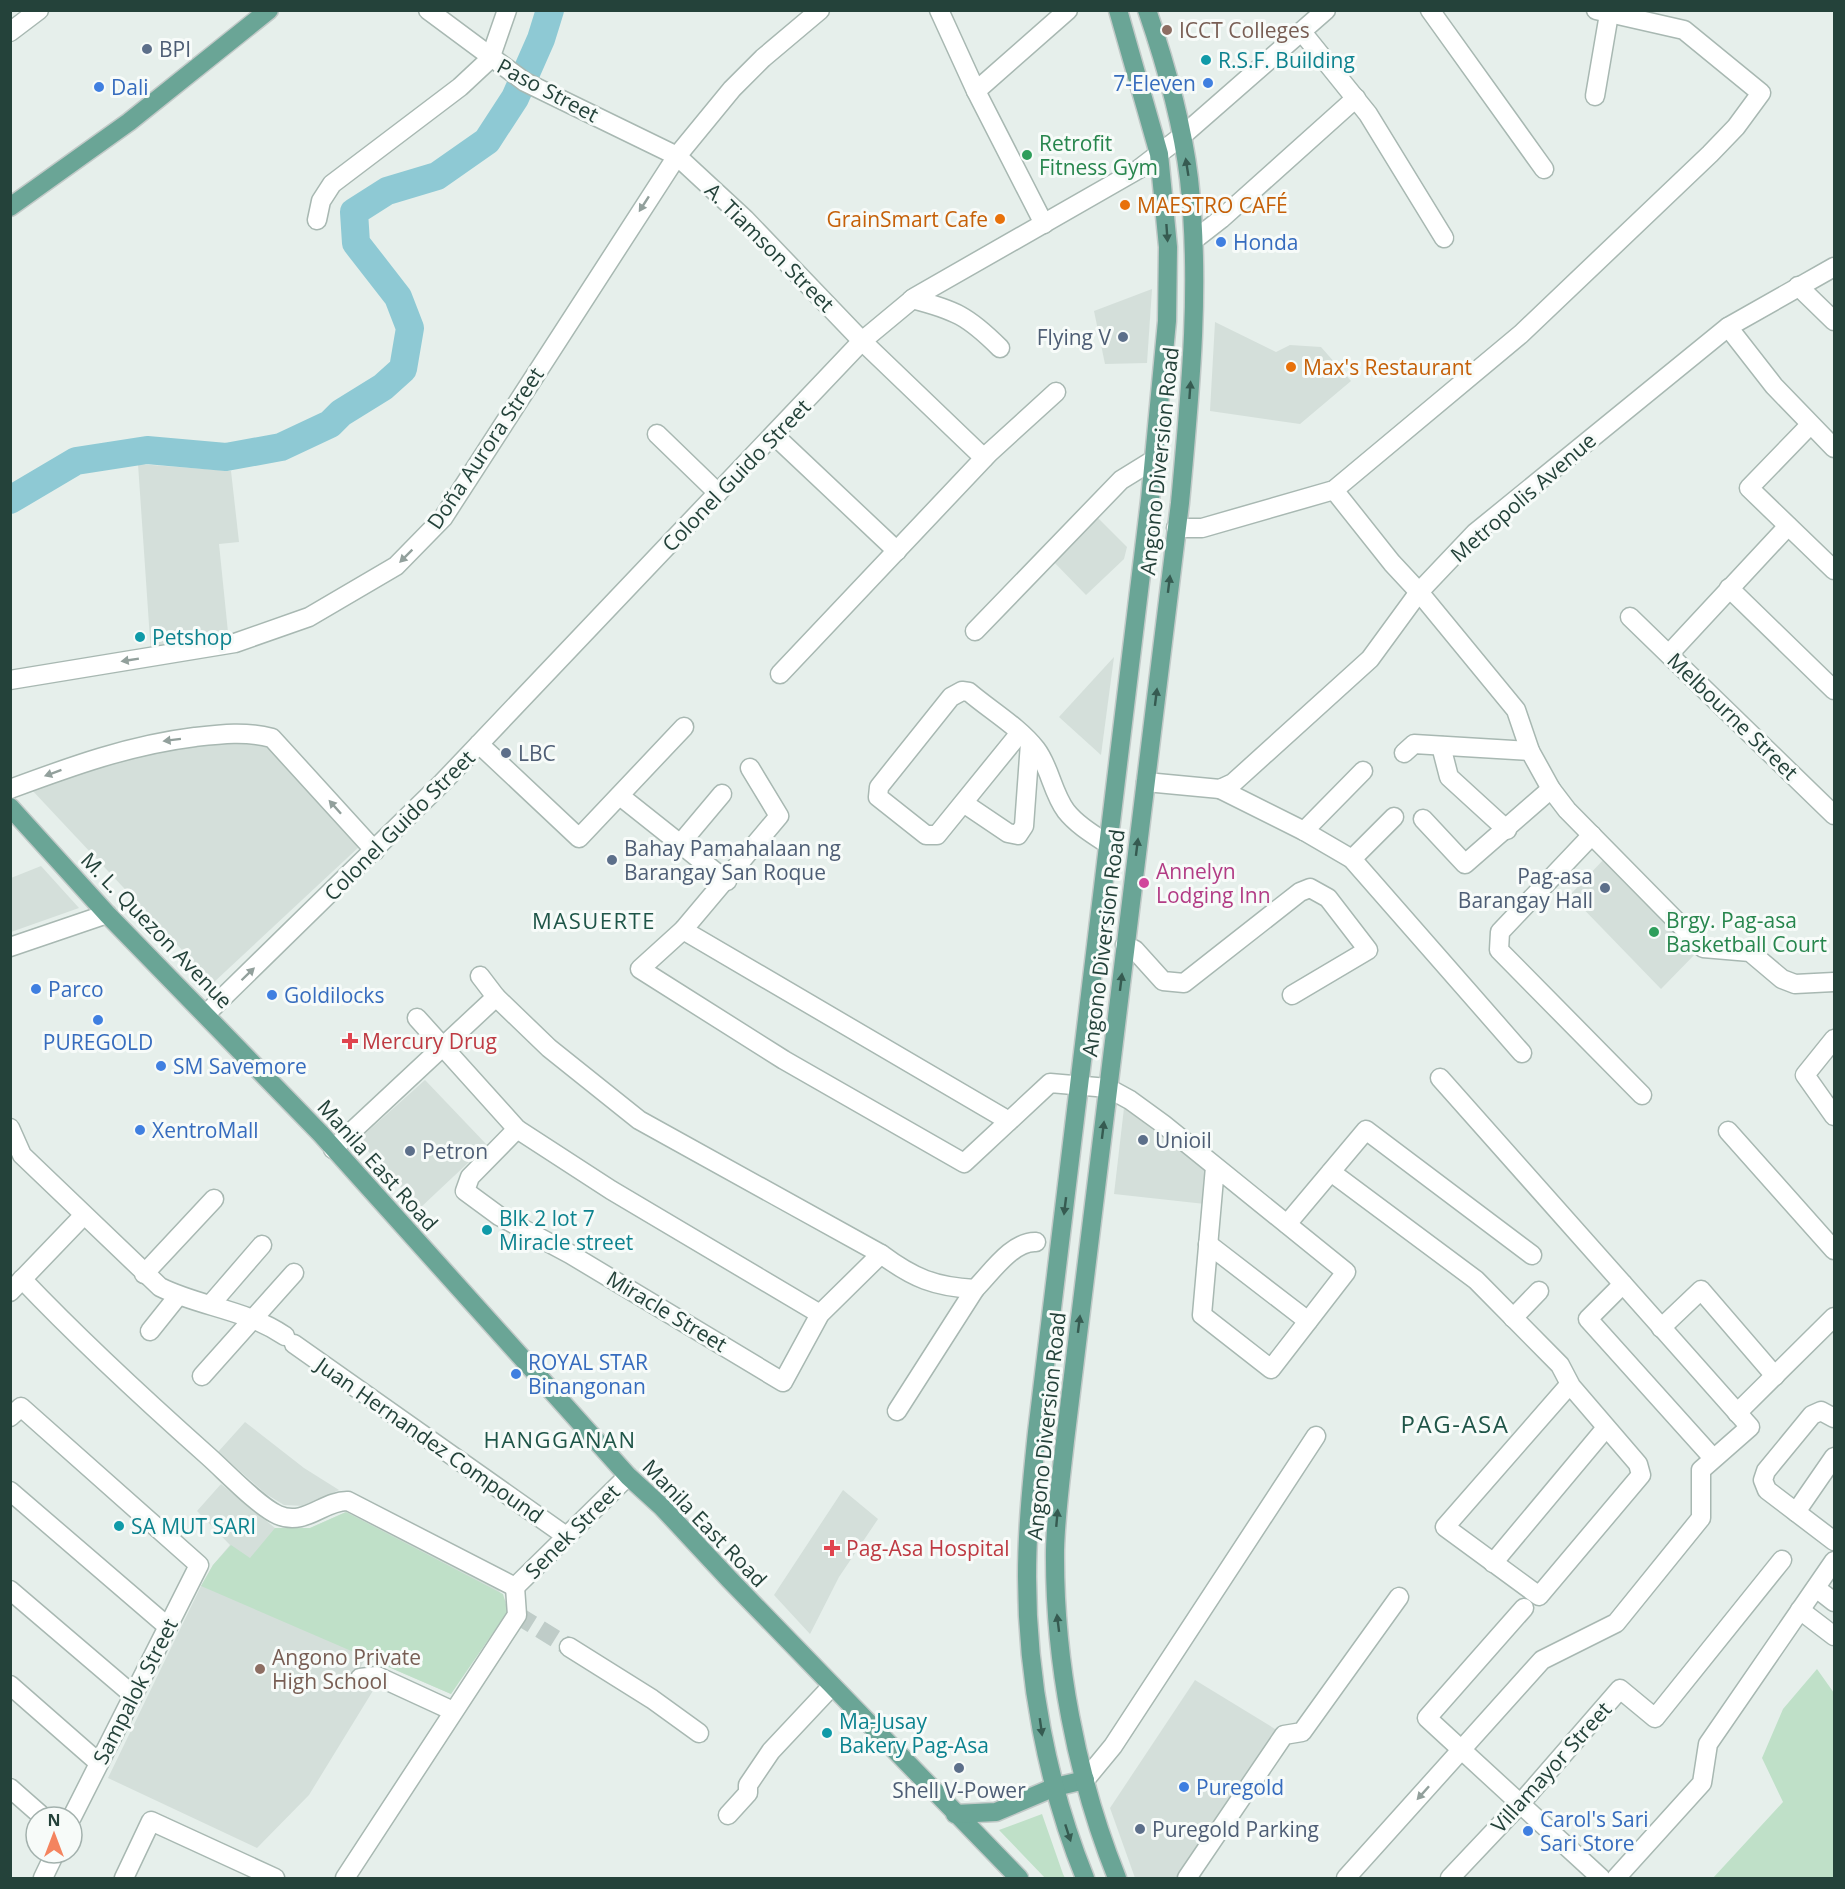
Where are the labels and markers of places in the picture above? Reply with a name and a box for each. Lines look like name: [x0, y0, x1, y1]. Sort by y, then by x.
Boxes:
place label: ICCT Colleges: [1179, 16, 1310, 44]
marker: ICCT Colleges: [1160, 23, 1174, 37]
place label: BPI: [159, 35, 191, 63]
marker: BPI: [140, 42, 154, 56]
place label: R.S.F. Building: [1218, 46, 1355, 74]
marker: R.S.F. Building: [1199, 53, 1213, 67]
place label: 7-Eleven: [1113, 69, 1196, 97]
place label: Dali: [111, 73, 149, 101]
marker: 7-Eleven: [1201, 76, 1215, 90]
marker: Dali: [92, 80, 106, 94]
place label: Retrofit Fitness Gym: [1039, 129, 1158, 181]
marker: Retrofit Fitness Gym: [1020, 148, 1034, 162]
place label: MAESTRO CAFÉ: [1137, 191, 1288, 219]
marker: MAESTRO CAFÉ: [1118, 198, 1132, 212]
place label: GrainSmart Cafe: [826, 205, 988, 233]
marker: GrainSmart Cafe: [993, 212, 1007, 226]
place label: Honda: [1233, 228, 1299, 256]
marker: Honda: [1214, 235, 1228, 249]
place label: Flying V: [1037, 323, 1111, 351]
marker: Flying V: [1116, 330, 1130, 344]
place label: Max's Restaurant: [1303, 353, 1472, 381]
marker: Max's Restaurant: [1284, 360, 1298, 374]
place label: Petshop: [152, 623, 232, 651]
marker: Petshop: [133, 630, 147, 644]
place label: LBC: [518, 739, 556, 767]
marker: LBC: [499, 746, 513, 760]
place label: Bahay Pamahalaan ng Barangay San Roque: [624, 834, 841, 886]
marker: Bahay Pamahalaan ng Barangay San Roque: [605, 853, 619, 867]
place label: Annelyn Lodging Inn: [1156, 857, 1271, 909]
place label: Pag-asa Barangay Hall: [1458, 862, 1593, 914]
marker: Annelyn Lodging Inn: [1137, 876, 1151, 890]
marker: Pag-asa Barangay Hall: [1598, 881, 1612, 895]
place label: Brgy. Pag-asa Basketball Court: [1666, 906, 1827, 958]
marker: Brgy. Pag-asa Basketball Court: [1647, 925, 1661, 939]
place label: Parco: [48, 975, 104, 1003]
place label: Goldilocks: [284, 981, 384, 1009]
marker: Parco: [29, 982, 43, 996]
marker: Goldilocks: [265, 988, 279, 1002]
marker: PUREGOLD: [91, 1013, 105, 1027]
place label: Mercury Drug: [362, 1027, 497, 1055]
place label: PUREGOLD: [43, 1028, 153, 1056]
marker: Mercury Drug: [343, 1034, 357, 1048]
place label: SM Savemore: [173, 1052, 307, 1080]
marker: SM Savemore: [154, 1059, 168, 1073]
place label: XentroMall: [152, 1116, 259, 1144]
marker: XentroMall: [133, 1123, 147, 1137]
place label: Unioil: [1155, 1126, 1212, 1154]
marker: Unioil: [1136, 1133, 1150, 1147]
place label: Petron: [422, 1137, 488, 1165]
marker: Petron: [403, 1144, 417, 1158]
place label: Blk 2 lot 7 Miracle street: [499, 1204, 633, 1256]
marker: Blk 2 lot 7 Miracle street: [480, 1223, 494, 1237]
place label: ROYAL STAR Binangonan: [528, 1348, 648, 1400]
marker: ROYAL STAR Binangonan: [509, 1367, 523, 1381]
place label: SA MUT SARI: [131, 1512, 256, 1540]
marker: SA MUT SARI: [112, 1519, 126, 1533]
place label: Pag-Asa Hospital: [846, 1534, 1010, 1562]
marker: Pag-Asa Hospital: [823, 1539, 841, 1557]
place label: Angono Private High School: [272, 1643, 421, 1695]
marker: Angono Private High School: [253, 1662, 267, 1676]
place label: Ma-Jusay Bakery Pag-Asa: [839, 1707, 989, 1759]
marker: Ma-Jusay Bakery Pag-Asa: [820, 1726, 834, 1740]
marker: Shell V-Power: [952, 1761, 966, 1775]
place label: Puregold: [1196, 1773, 1284, 1801]
place label: Shell V-Power: [892, 1776, 1026, 1804]
marker: Puregold: [1177, 1780, 1191, 1794]
place label: Carol's Sari Sari Store: [1540, 1805, 1649, 1857]
place label: Puregold Parking: [1152, 1815, 1319, 1843]
marker: Puregold Parking: [1133, 1822, 1147, 1836]
marker: Carol's Sari Sari Store: [1521, 1824, 1535, 1838]

